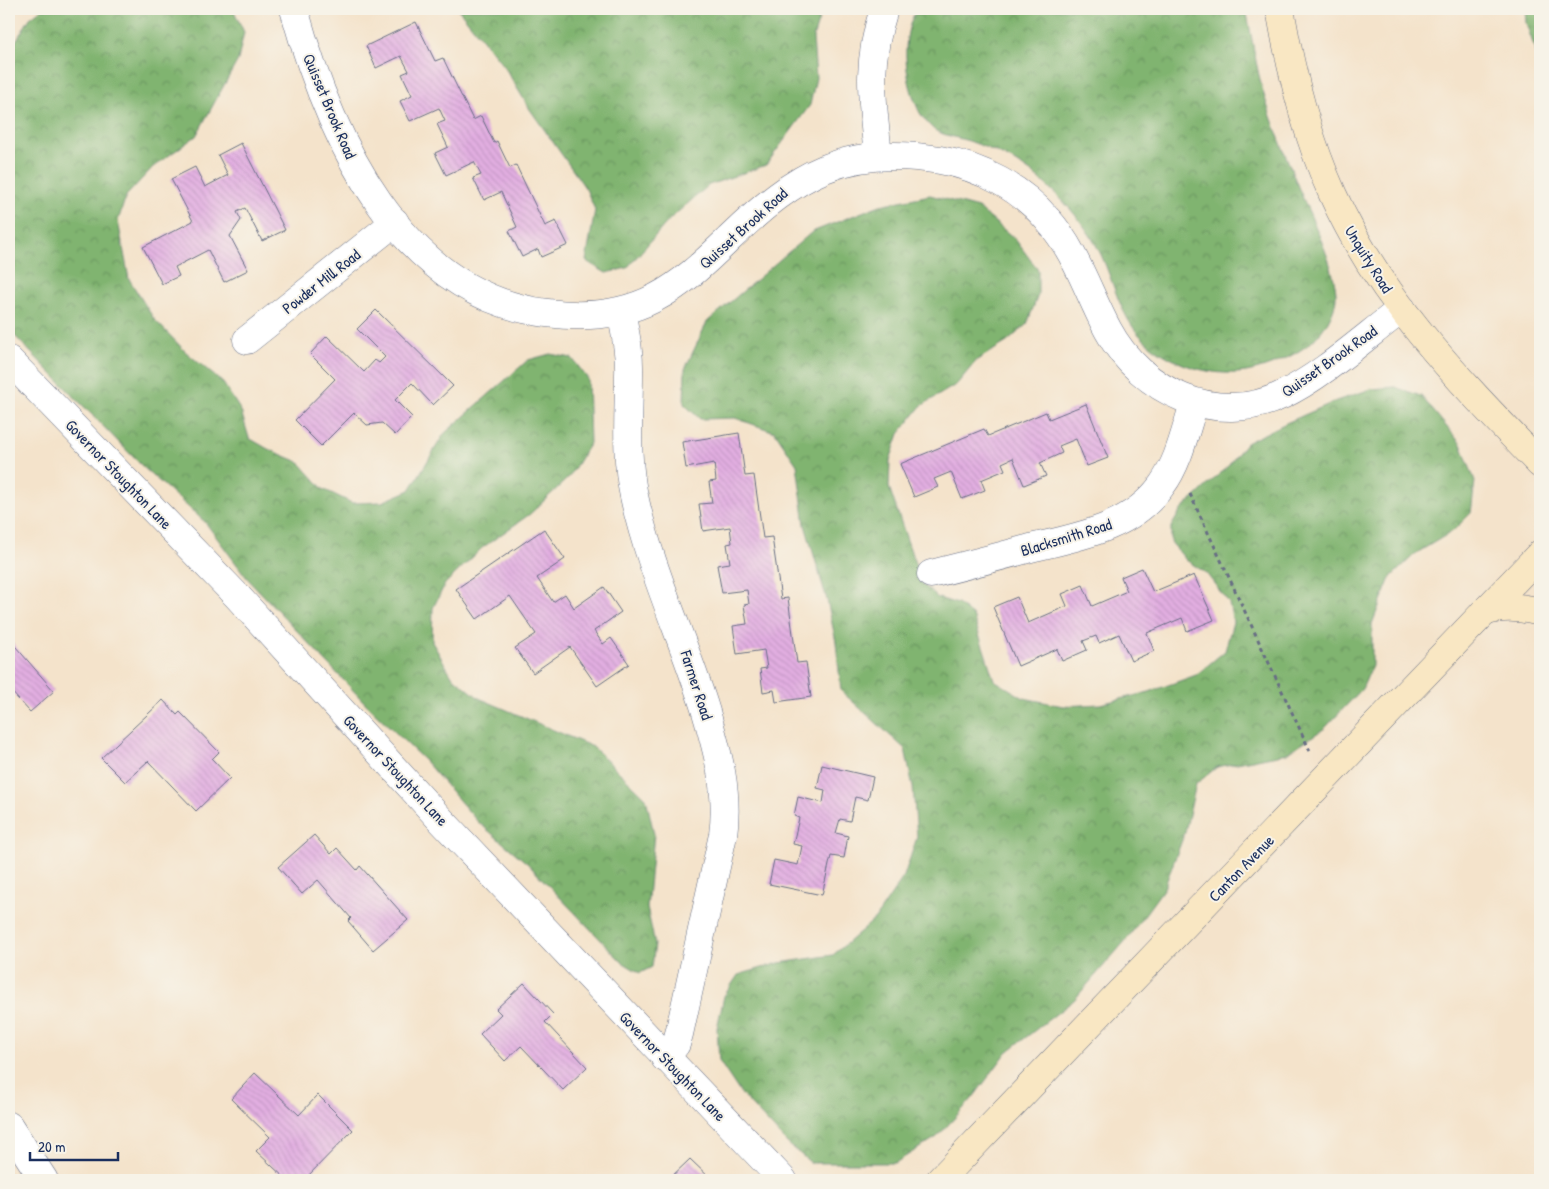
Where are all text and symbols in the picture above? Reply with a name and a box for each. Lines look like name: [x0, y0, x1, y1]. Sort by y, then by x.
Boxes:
street label: Quisset Brook Road: [298, 50, 362, 162]
street label: Quisset Brook Road: [694, 182, 792, 274]
street label: Unquity Road: [1340, 221, 1398, 297]
street label: Powder Mill Road: [277, 243, 365, 319]
street label: Quisset Brook Road: [1277, 320, 1381, 402]
street label: Governor Stoughton Lane: [61, 414, 178, 534]
street label: Blacksmith Road: [1018, 513, 1114, 561]
street label: Farmer Road: [675, 647, 719, 723]
street label: Governor Stoughton Lane: [339, 710, 454, 831]
street label: Canton Avenue: [1203, 829, 1279, 906]
street label: Governor Stoughton Lane: [615, 1006, 732, 1126]
scale bar: [30, 1129, 118, 1161]
text: 20 m: [38, 1136, 65, 1157]

